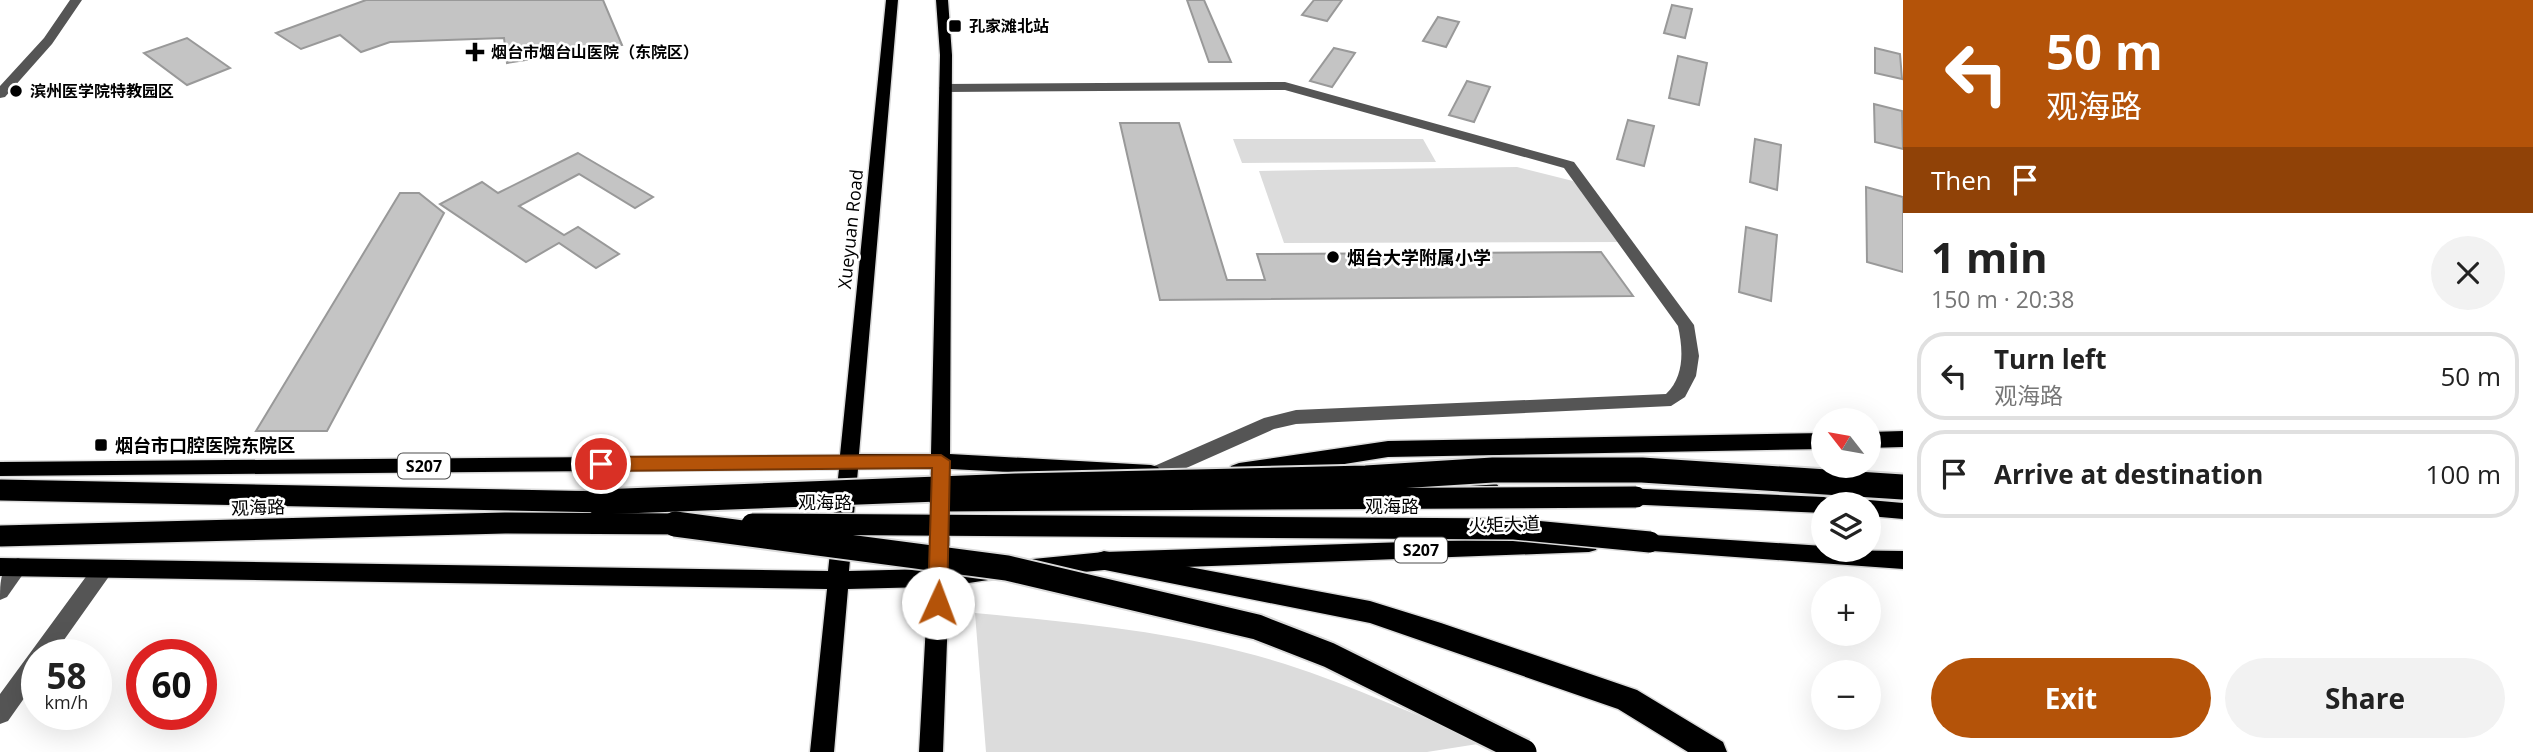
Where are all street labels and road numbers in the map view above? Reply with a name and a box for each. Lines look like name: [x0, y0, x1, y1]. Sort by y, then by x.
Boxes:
street label: Xueyuan Road: [832, 168, 868, 290]
road number: S207: [398, 453, 450, 478]
street label: 观海路: [798, 490, 852, 514]
street label: 观海路: [231, 494, 285, 520]
street label: 观海路: [1365, 494, 1419, 518]
street label: 火矩大道: [1468, 511, 1540, 537]
road number: S207: [1395, 538, 1447, 562]

